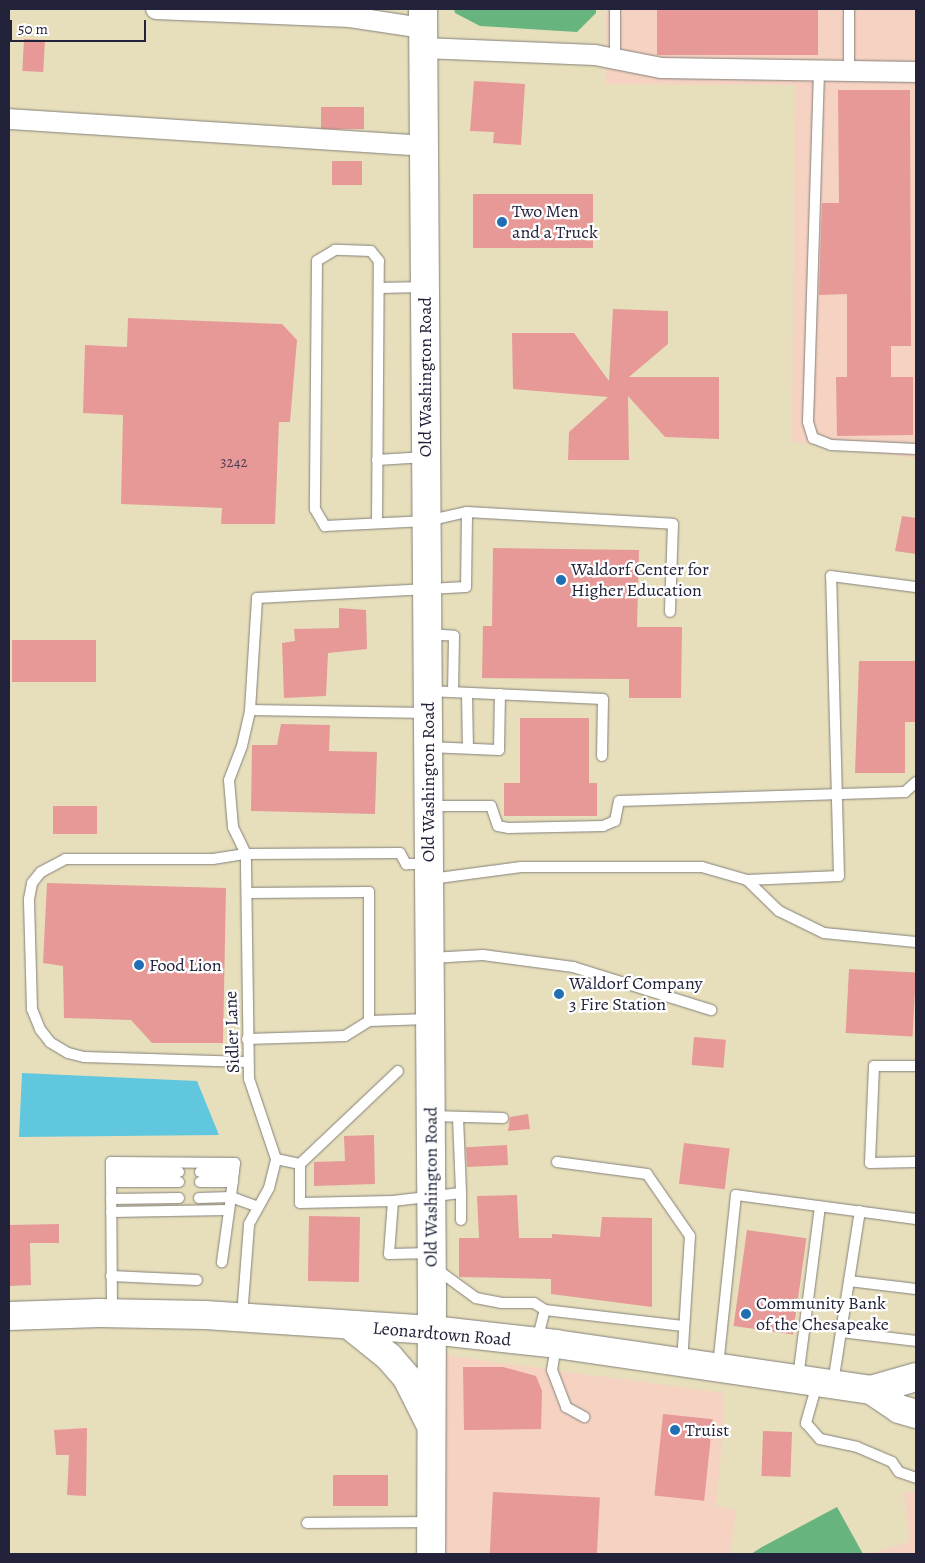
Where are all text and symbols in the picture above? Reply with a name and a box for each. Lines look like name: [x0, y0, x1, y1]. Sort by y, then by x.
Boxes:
scale bar: [12, 10, 149, 42]
text: 50 m: [18, 19, 48, 39]
place label: Two Men and a Truck: [512, 201, 598, 243]
marker: Two Men and a Truck: [496, 216, 508, 228]
street label: Old Washington Road: [414, 297, 436, 457]
house number: 3242: [220, 454, 248, 472]
place label: Waldorf Center for Higher Education: [571, 559, 709, 602]
marker: Waldorf Center for Higher Education: [555, 574, 567, 586]
street label: Old Washington Road: [417, 702, 439, 862]
place label: Food Lion: [149, 954, 222, 976]
marker: Food Lion: [133, 959, 145, 971]
place label: Waldorf Company 3 Fire Station: [569, 973, 702, 1016]
marker: Waldorf Company 3 Fire Station: [553, 988, 565, 1000]
street label: Sidler Lane: [220, 990, 244, 1074]
street label: Old Washington Road: [420, 1107, 442, 1267]
place label: Community Bank of the Chesapeake: [756, 1293, 889, 1336]
marker: Community Bank of the Chesapeake: [740, 1308, 752, 1320]
street label: Leonardtown Road: [372, 1317, 512, 1351]
place label: Truist: [685, 1419, 729, 1441]
marker: Truist: [669, 1424, 681, 1436]

